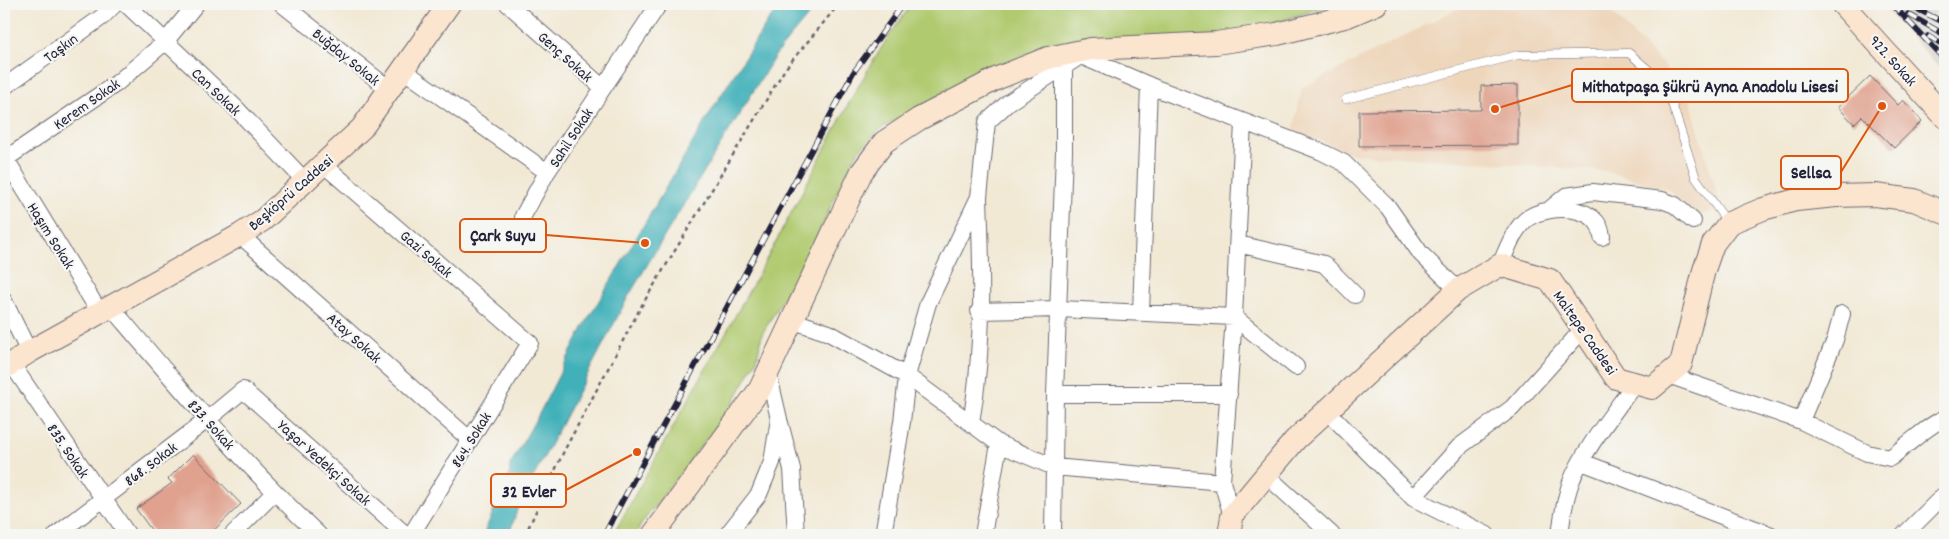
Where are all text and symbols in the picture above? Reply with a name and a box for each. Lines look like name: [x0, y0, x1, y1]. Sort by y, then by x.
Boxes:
street label: Buğday Sokak: [307, 23, 384, 93]
street label: Genç Sokak: [532, 27, 597, 89]
street label: Taşkın: [39, 29, 83, 69]
street label: 922. Sokak: [1863, 31, 1922, 93]
street label: Can Sokak: [185, 63, 245, 122]
callout: Mithatpaşa Şükrü Ayna Anadolu Lisesi: [1572, 69, 1848, 102]
street label: Kerem Sokak: [49, 74, 126, 137]
text: Mithatpaşa Şükrü Ayna Anadolu Lisesi: [1582, 76, 1839, 101]
street label: Sahil Sokak: [544, 104, 600, 173]
street label: Beşköprü Caddesi: [244, 150, 339, 237]
callout: Sellsa: [1781, 156, 1841, 189]
text: Sellsa: [1791, 162, 1832, 187]
street label: Haşım Sokak: [20, 198, 80, 274]
callout: Çark Suyu: [460, 219, 546, 252]
text: Çark Suyu: [470, 225, 536, 250]
street label: Gazi Sokak: [394, 226, 457, 284]
street label: Maltepe Caddesi: [1546, 286, 1622, 381]
street label: Atay Sokak: [321, 308, 386, 370]
street label: 833. Sokak: [181, 395, 239, 456]
street label: 864. Sokak: [446, 408, 498, 473]
street label: Yaşar Yedekçi Sokak: [271, 415, 375, 512]
street label: 835. Sokak: [40, 419, 94, 484]
street label: 868. Sokak: [120, 437, 183, 493]
callout: 32 Evler: [491, 474, 566, 507]
text: 32 Evler: [502, 481, 557, 506]

